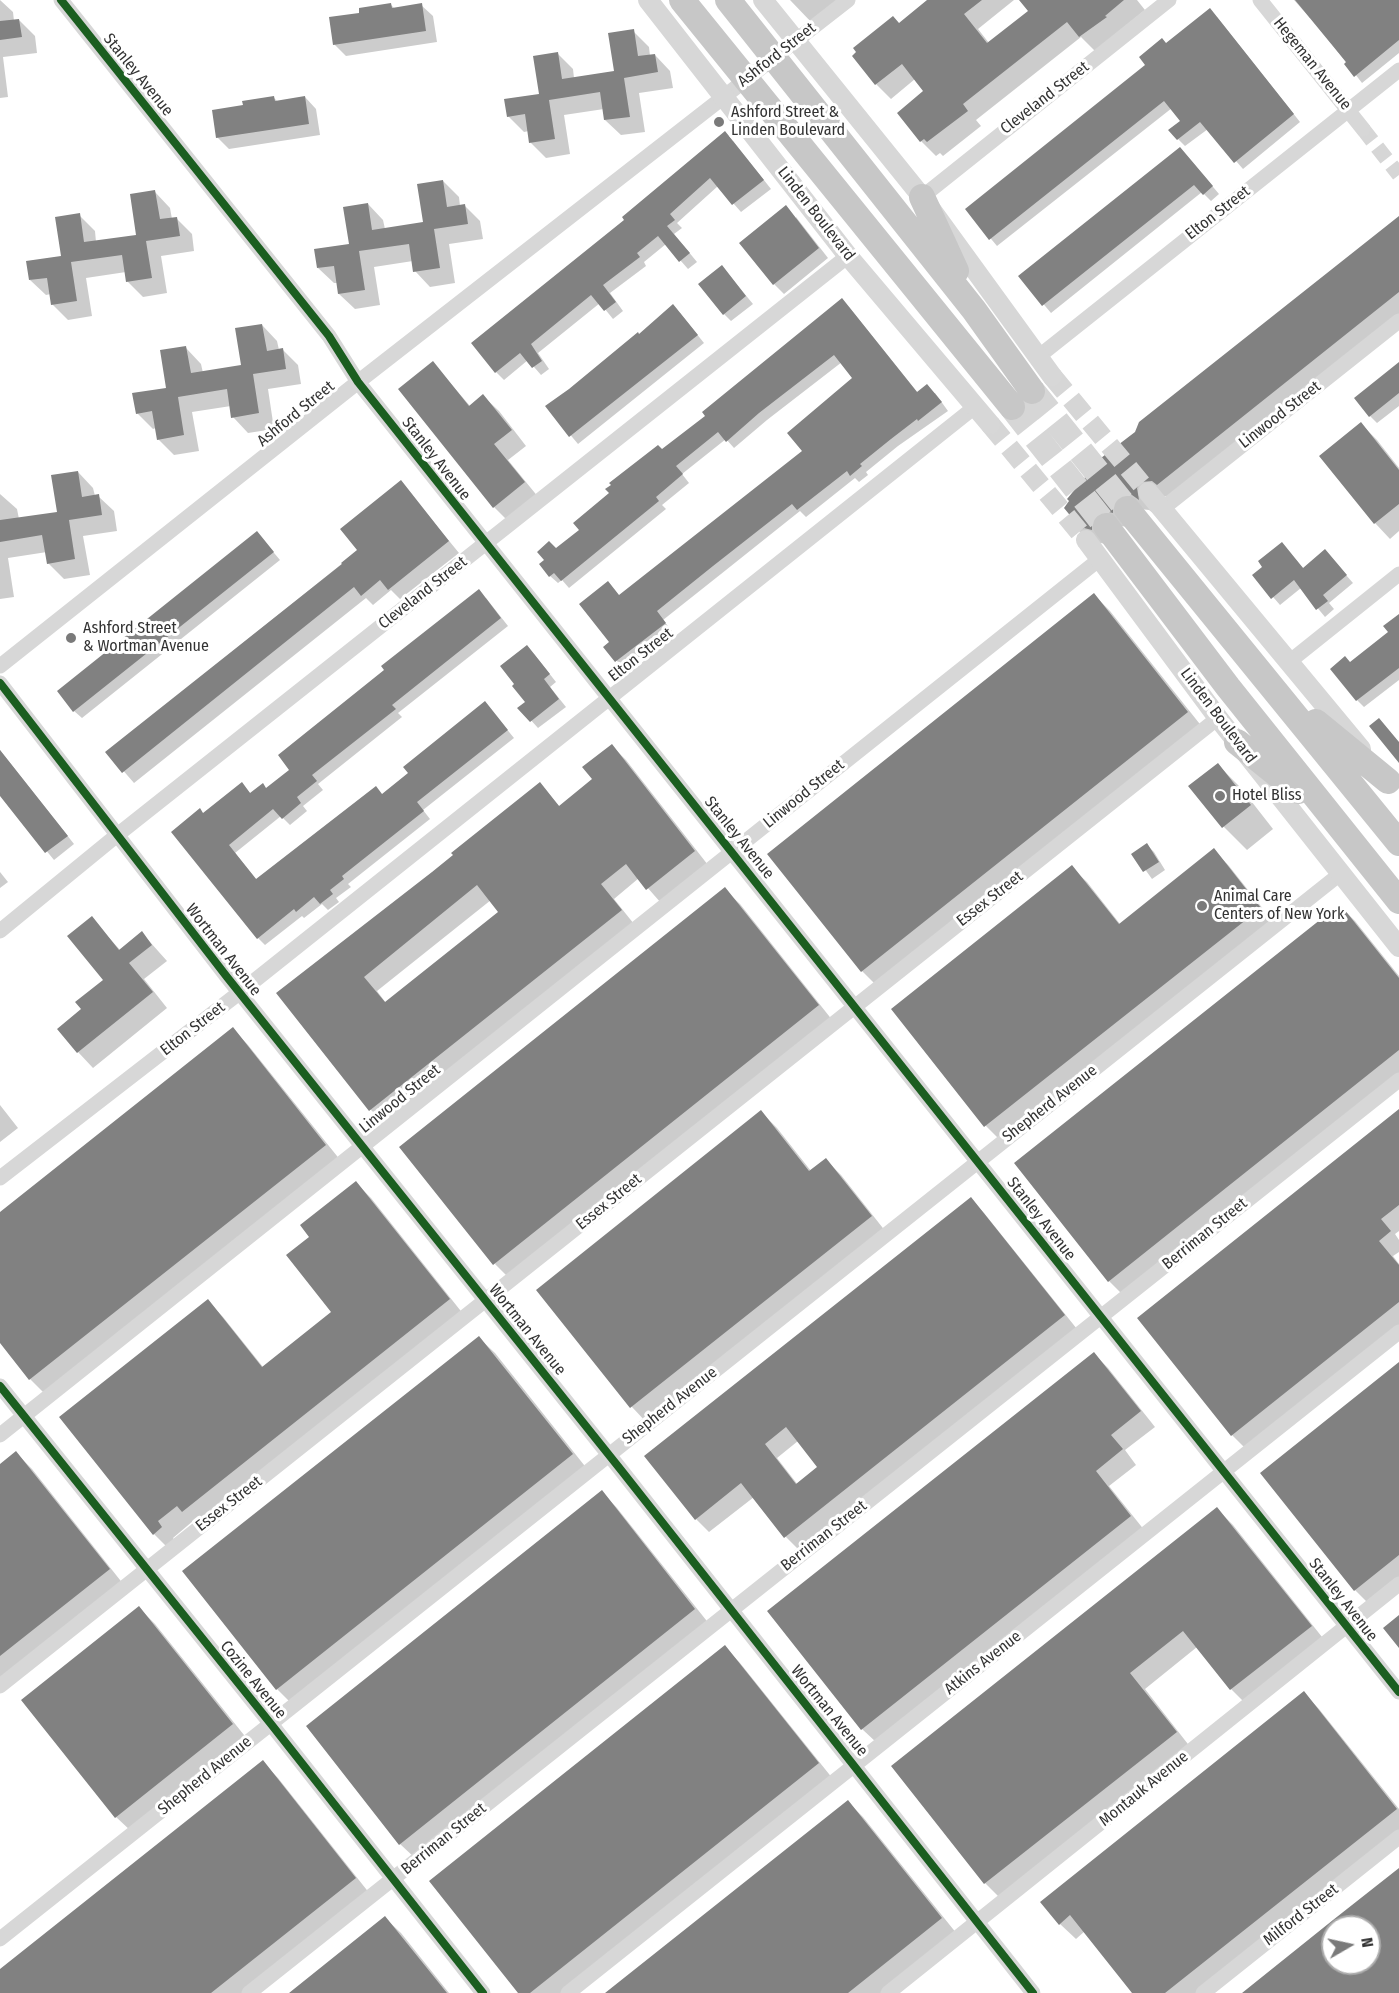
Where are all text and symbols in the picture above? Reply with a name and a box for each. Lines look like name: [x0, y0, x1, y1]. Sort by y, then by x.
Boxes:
street label: Hegeman Avenue: [1269, 14, 1355, 114]
street label: Ashford Street: [734, 19, 820, 91]
street label: Stanley Avenue: [99, 30, 177, 120]
street label: Cleveland Street: [997, 57, 1093, 139]
place label: Ashford Street & Linden Boulevard: [731, 103, 845, 141]
marker: Ashford Street & Linden Boulevard: [712, 115, 726, 129]
street label: Linden Boulevard: [773, 163, 859, 265]
street label: Elton Street: [1182, 182, 1254, 244]
street label: Ashford Street: [254, 377, 338, 451]
street label: Linwood Street: [1235, 377, 1325, 453]
street label: Stanley Avenue: [398, 414, 474, 504]
street label: Cleveland Street: [375, 552, 471, 634]
place label: Ashford Street & Wortman Avenue: [83, 619, 209, 657]
street label: Elton Street: [605, 624, 677, 686]
marker: Ashford Street & Wortman Avenue: [64, 631, 78, 645]
street label: Linden Boulevard: [1176, 665, 1260, 767]
street label: Linwood Street: [760, 756, 848, 832]
place label: Hotel Bliss: [1232, 786, 1302, 806]
marker: Hotel Bliss: [1213, 789, 1227, 803]
street label: Stanley Avenue: [700, 793, 778, 883]
street label: Essex Street: [953, 867, 1027, 931]
place label: Animal Care Centers of New York: [1214, 887, 1344, 925]
marker: Animal Care Centers of New York: [1195, 899, 1209, 913]
street label: Wortman Avenue: [181, 900, 265, 1000]
street label: Elton Street: [157, 998, 229, 1060]
street label: Linwood Street: [356, 1061, 444, 1137]
street label: Shepherd Avenue: [999, 1061, 1101, 1147]
street label: Essex Street: [572, 1170, 646, 1234]
street label: Stanley Avenue: [1003, 1174, 1079, 1264]
street label: Berriman Street: [1159, 1194, 1251, 1274]
street label: Wortman Avenue: [484, 1281, 570, 1379]
street label: Shepherd Avenue: [619, 1363, 721, 1449]
street label: Essex Street: [192, 1472, 266, 1536]
street label: Berriman Street: [777, 1497, 871, 1575]
street label: Stanley Avenue: [1305, 1555, 1381, 1645]
street label: Atkins Avenue: [941, 1627, 1025, 1699]
street label: Cozine Avenue: [216, 1637, 290, 1723]
street label: Wortman Avenue: [786, 1662, 872, 1760]
street label: Shepherd Avenue: [154, 1732, 256, 1820]
street label: Montauk Avenue: [1096, 1747, 1192, 1831]
street label: Berriman Street: [398, 1799, 490, 1879]
street label: Milford Street: [1260, 1880, 1342, 1950]
north arrow: [1321, 1915, 1381, 1975]
text: N: [1357, 1936, 1377, 1949]

